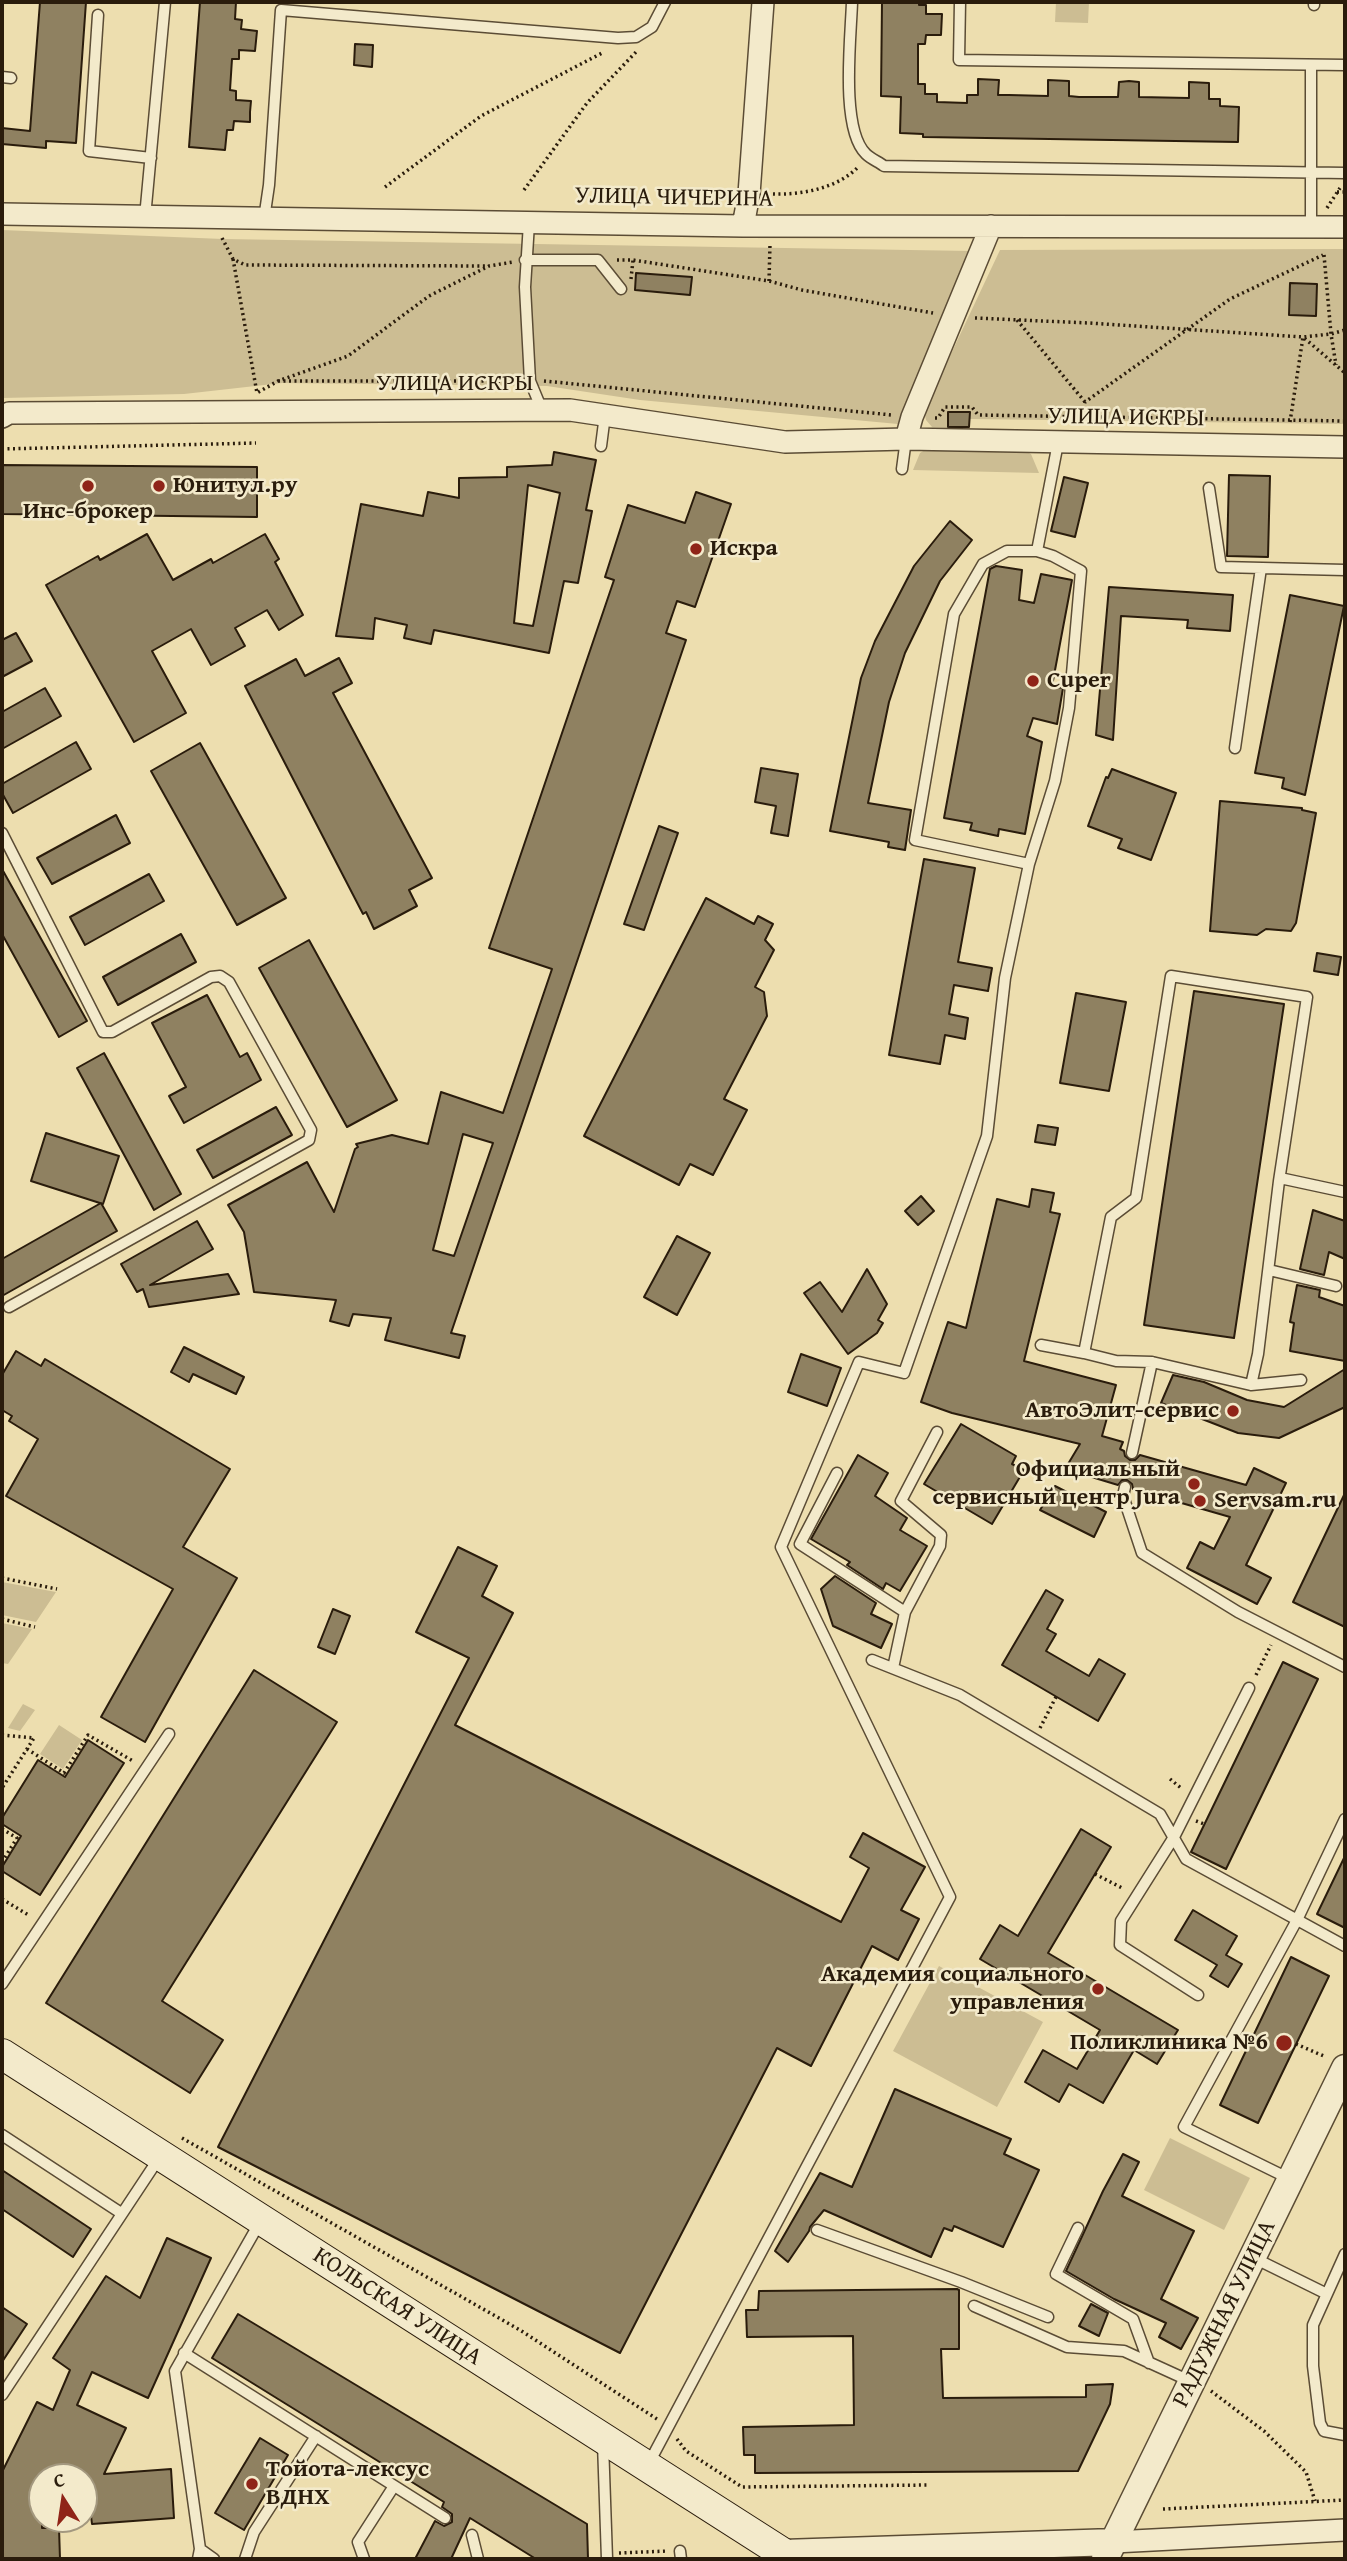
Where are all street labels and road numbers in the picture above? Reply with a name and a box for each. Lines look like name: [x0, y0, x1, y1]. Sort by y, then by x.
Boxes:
street label: УЛИЦА ЧИЧЕРИНА: [574, 182, 774, 214]
street label: УЛИЦА ИСКРЫ: [377, 370, 533, 398]
street label: УЛИЦА ИСКРЫ: [1047, 402, 1205, 434]
street label: РАДУЖНАЯ УЛИЦА: [1167, 2216, 1283, 2412]
street label: КОЛЬСКАЯ УЛИЦА: [307, 2242, 487, 2372]

